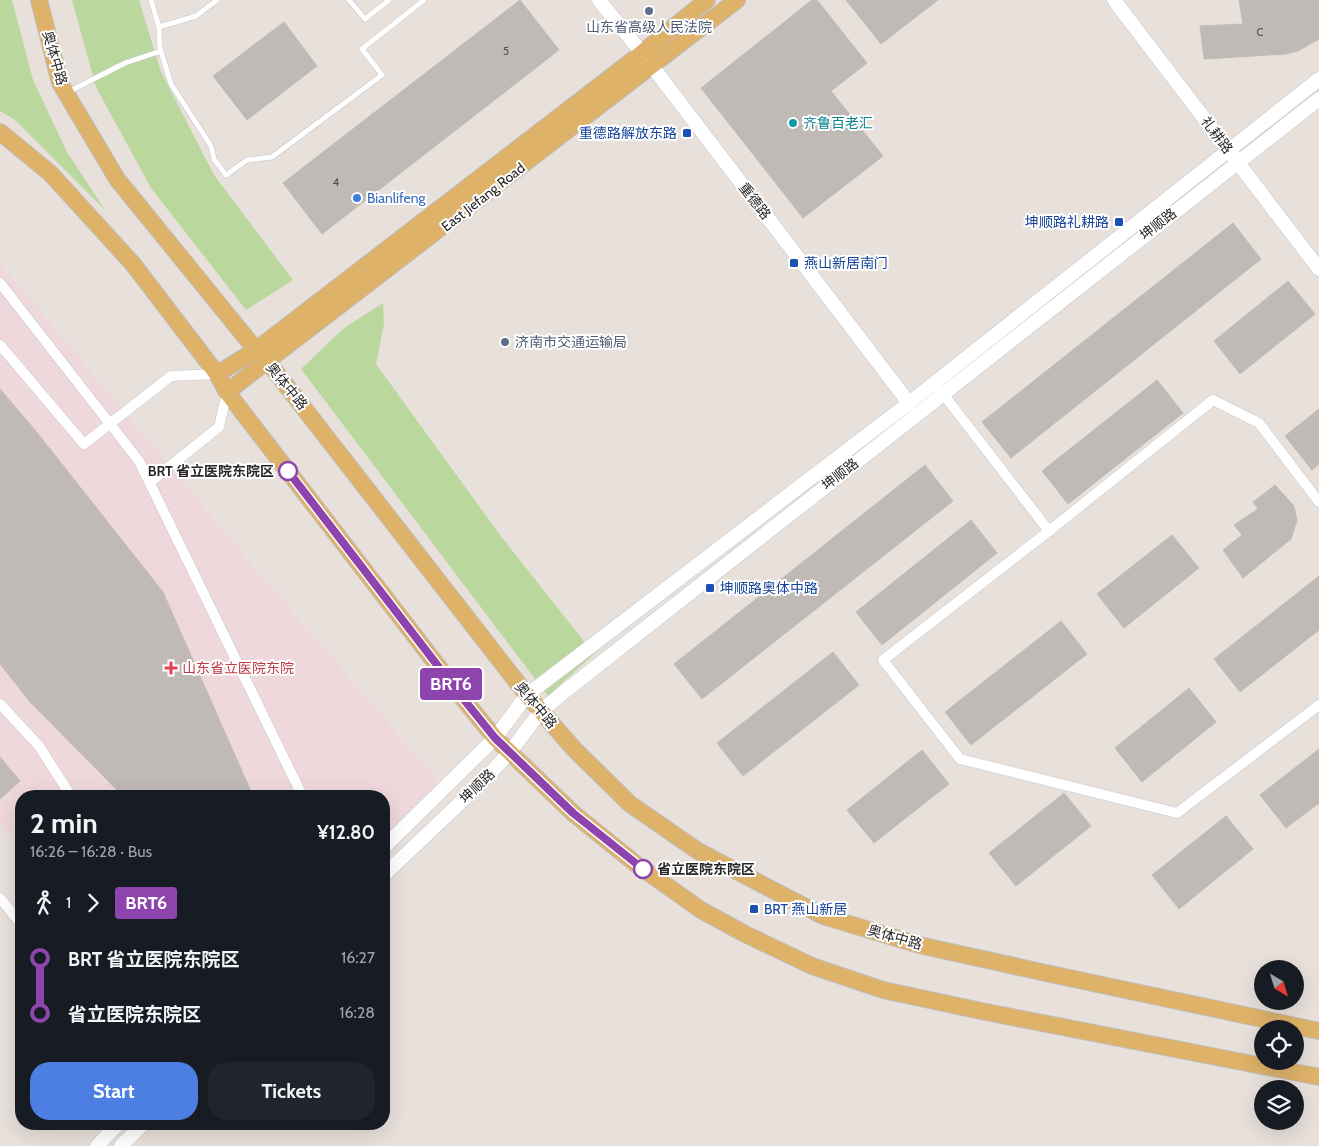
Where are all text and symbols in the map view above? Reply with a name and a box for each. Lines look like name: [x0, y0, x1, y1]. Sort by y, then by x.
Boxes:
marker: 山东省高级人民法院: [643, 5, 655, 17]
place label: 山东省高级人民法院: [586, 18, 712, 36]
house number: C: [1257, 25, 1264, 39]
street label: 奥体中路: [39, 29, 71, 87]
house number: 5: [503, 44, 509, 58]
street label: 礼耕路: [1197, 113, 1237, 157]
place label: 齐鲁百老汇: [803, 114, 873, 132]
marker: 齐鲁百老汇: [787, 117, 799, 129]
place label: 重德路解放东路: [579, 124, 677, 142]
marker: 重德路解放东路: [681, 127, 693, 139]
street label: East Jiefang Road: [438, 159, 528, 235]
house number: 4: [333, 175, 340, 189]
street label: 重德路: [735, 179, 775, 223]
place label: Bianlifeng: [367, 189, 427, 207]
marker: Bianlifeng: [351, 192, 363, 204]
street label: 坤顺路: [1136, 204, 1180, 244]
place label: 坤顺路礼耕路: [1025, 213, 1109, 231]
marker: 坤顺路礼耕路: [1113, 216, 1125, 228]
place label: 燕山新居南门: [804, 254, 888, 272]
marker: 燕山新居南门: [788, 257, 800, 269]
place label: 济南市交通运输局: [515, 333, 627, 351]
marker: 济南市交通运输局: [499, 336, 511, 348]
street label: 奥体中路: [262, 359, 312, 413]
street label: 坤顺路: [818, 454, 862, 494]
marker: BRT 省立医院东院区: [278, 461, 298, 481]
place label: BRT 省立医院东院区: [148, 462, 274, 480]
place label: 坤顺路奥体中路: [720, 579, 818, 597]
marker: 坤顺路奥体中路: [704, 582, 716, 594]
place label: 山东省立医院东院: [182, 659, 294, 677]
marker: 山东省立医院东院: [164, 661, 178, 675]
line badge: BRT6: [416, 668, 486, 700]
text: BRT6: [430, 673, 472, 695]
street label: 奥体中路: [511, 678, 561, 732]
street label: 坤顺路: [456, 765, 498, 807]
text: 2 min: [30, 806, 98, 840]
text: ¥12.80: [317, 821, 375, 844]
text: 16:26 – 16:28 · Bus: [30, 842, 152, 861]
marker: 省立医院东院区: [633, 859, 653, 879]
place label: 省立医院东院区: [657, 860, 755, 878]
icon: walk: [30, 889, 58, 917]
icon: forward: [79, 889, 107, 917]
text: BRT6: [125, 892, 167, 914]
text: 1: [66, 893, 71, 912]
place label: BRT 燕山新居: [764, 900, 847, 918]
marker: BRT 燕山新居: [748, 903, 760, 915]
street label: 奥体中路: [866, 921, 924, 953]
text: BRT 省立医院东院区: [68, 948, 239, 971]
text: 16:27: [341, 948, 375, 967]
north arrow: [1254, 960, 1304, 1010]
map controls: [1254, 960, 1304, 1130]
text: 省立医院东院区: [68, 1003, 201, 1026]
text: 16:28: [339, 1003, 375, 1022]
button: locate: [1254, 1020, 1304, 1070]
button: Start: [30, 1062, 198, 1120]
button: Tickets: [208, 1062, 375, 1120]
button: layers: [1254, 1080, 1304, 1130]

